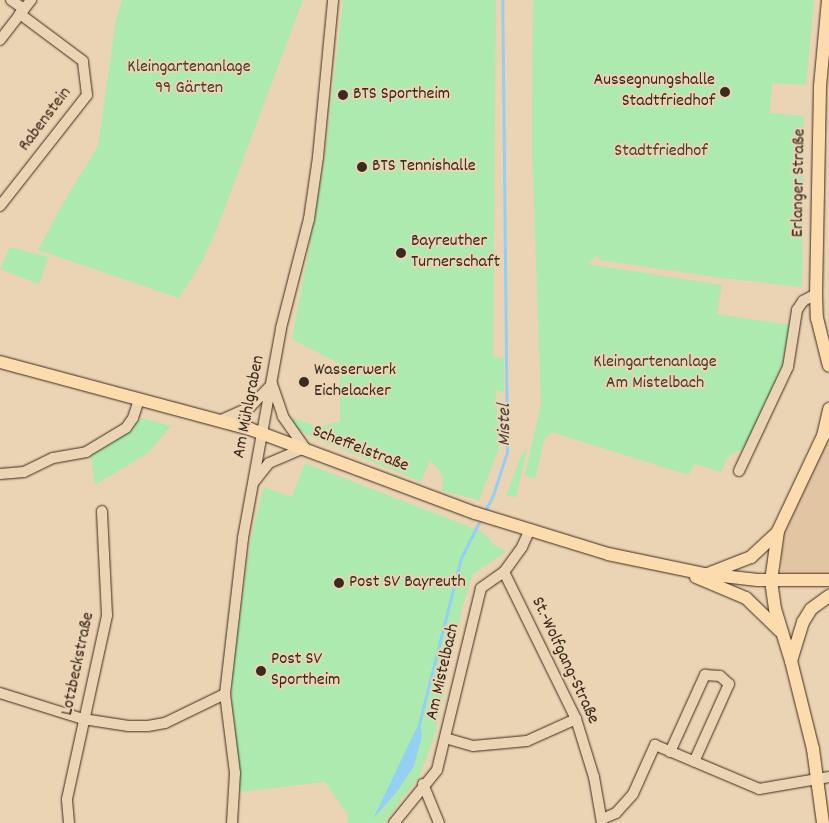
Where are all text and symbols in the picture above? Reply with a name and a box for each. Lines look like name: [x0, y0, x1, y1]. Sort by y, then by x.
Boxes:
park label: Kleingartenanlage 99 Gärten: [127, 58, 251, 100]
place label: Aussegnungshalle Stadtfriedhof: [593, 71, 715, 114]
street label: Rabenstein: [15, 84, 77, 156]
place label: BTS Sportheim: [353, 84, 450, 106]
marker: Aussegnungshalle Stadtfriedhof: [719, 86, 731, 98]
marker: BTS Sportheim: [337, 89, 349, 101]
street label: Erlanger Straße: [788, 128, 812, 238]
park label: Stadtfriedhof: [614, 141, 708, 163]
place label: BTS Tennishalle: [372, 156, 476, 178]
marker: BTS Tennishalle: [356, 161, 368, 173]
place label: Bayreuther Turnerschaft: [411, 232, 500, 274]
marker: Bayreuther Turnerschaft: [395, 247, 407, 259]
park label: Kleingartenanlage Am Mistelbach: [593, 353, 717, 396]
street label: Am Mühlgraben: [229, 354, 271, 460]
place label: Wasserwerk Eichelacker: [314, 361, 396, 404]
marker: Wasserwerk Eichelacker: [298, 376, 310, 388]
water label: Mistel: [495, 404, 517, 446]
street label: Scheffelstraße: [309, 422, 411, 478]
place label: Post SV Bayreuth: [349, 572, 466, 594]
marker: Post SV Bayreuth: [333, 577, 345, 589]
street label: St.-Wolfgang-Straße: [525, 594, 603, 728]
street label: Lotzbeckstraße: [58, 610, 100, 718]
street label: Am Mistelbach: [422, 622, 466, 722]
place label: Post SV Sportheim: [271, 650, 340, 692]
marker: Post SV Sportheim: [255, 665, 267, 677]

